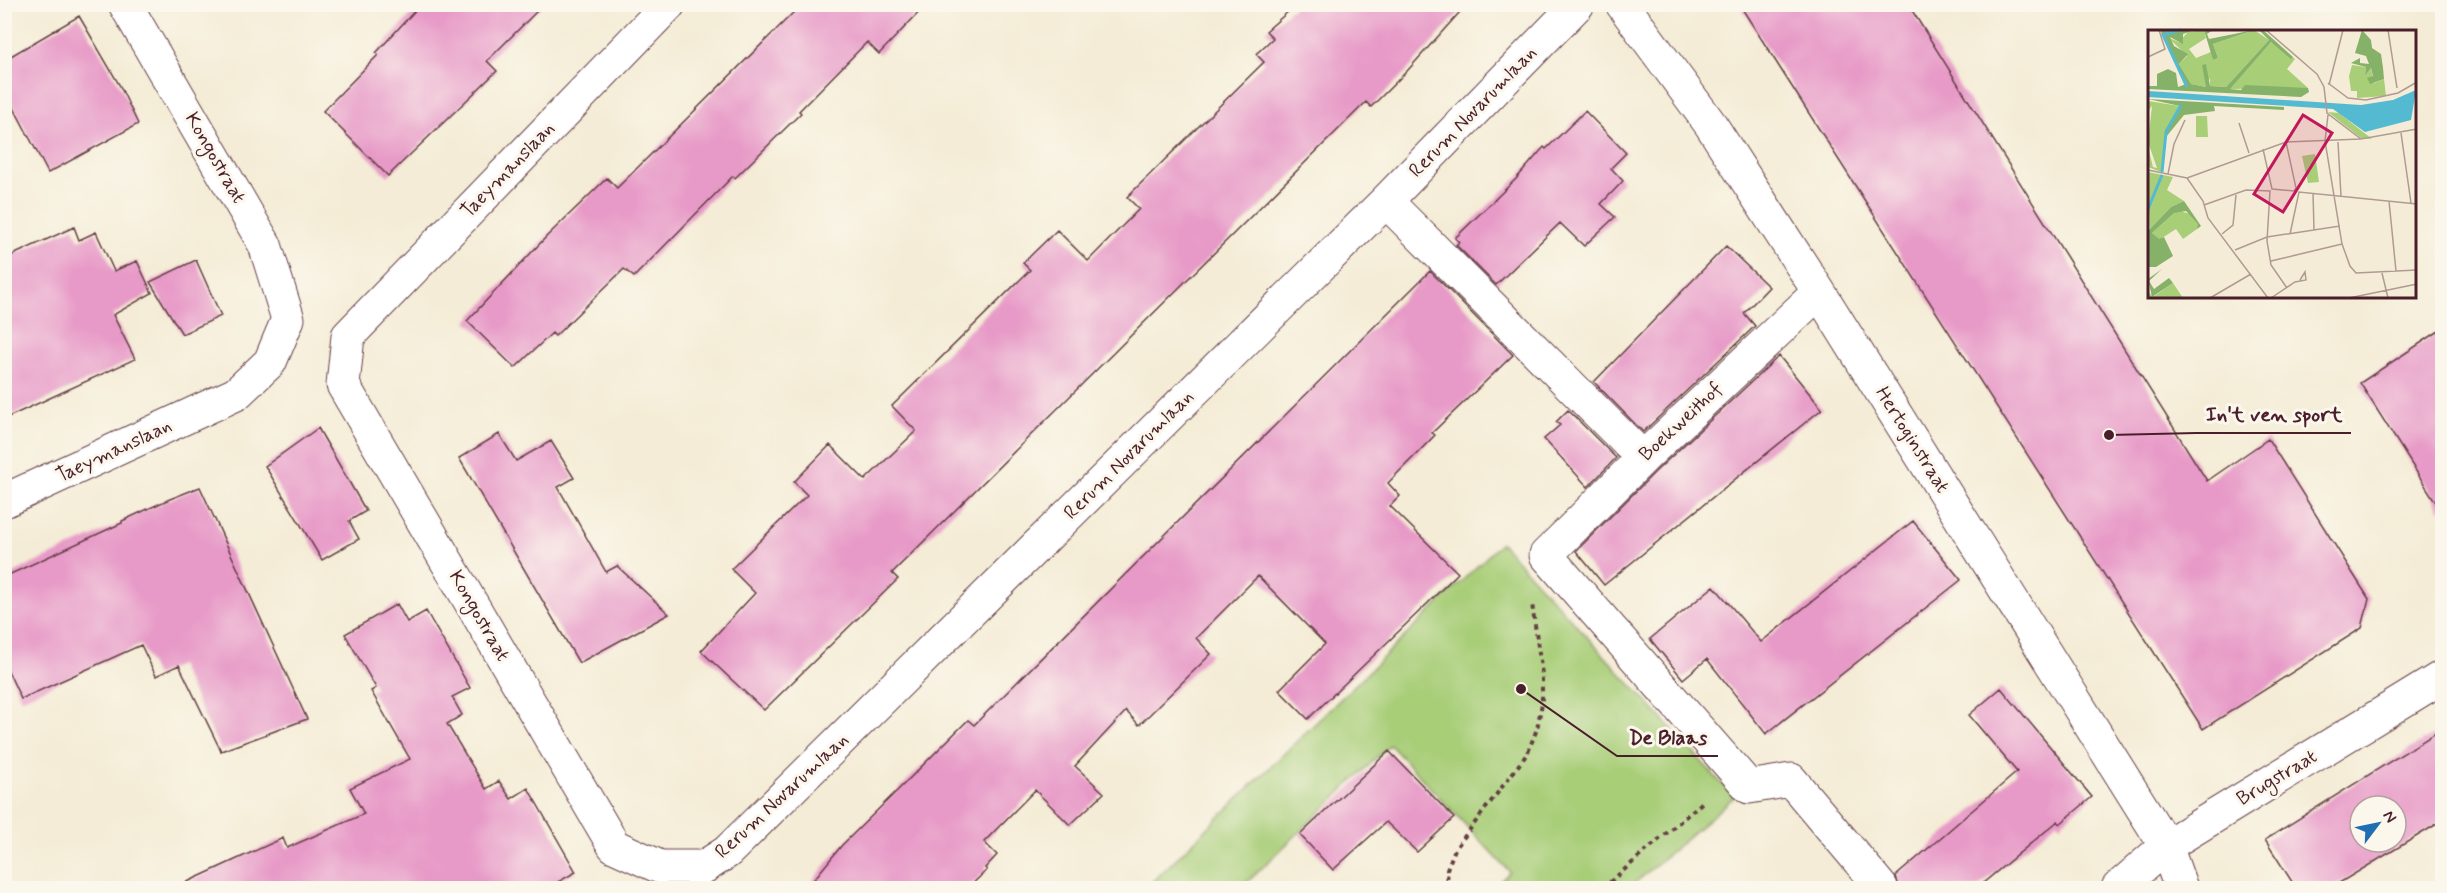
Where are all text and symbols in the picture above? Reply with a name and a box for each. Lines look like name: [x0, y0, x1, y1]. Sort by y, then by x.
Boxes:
inset map: [2148, 30, 2417, 298]
street label: Rerum Novarumlaan: [1403, 40, 1543, 184]
street label: Kongostraat: [177, 108, 252, 209]
street label: Taeymanslaan: [455, 116, 561, 224]
street label: Boekweithof: [1633, 376, 1729, 468]
street label: Hertoginstraat: [1869, 382, 1955, 498]
street label: Rerum Novarumlaan: [1058, 384, 1200, 526]
callout: In't ven sport: [2196, 394, 2351, 433]
text: In't ven sport: [2206, 401, 2343, 429]
street label: Taeymanslaan: [52, 412, 176, 490]
street label: Kongostraat: [441, 566, 516, 667]
callout: De Blaas: [1617, 717, 1718, 756]
text: De Blaas: [1629, 724, 1708, 752]
street label: Rerum Novarumlaan: [709, 727, 855, 865]
street label: Brugstraat: [2232, 743, 2323, 813]
north arrow: [2348, 794, 2408, 854]
text: N: [2378, 807, 2401, 827]

